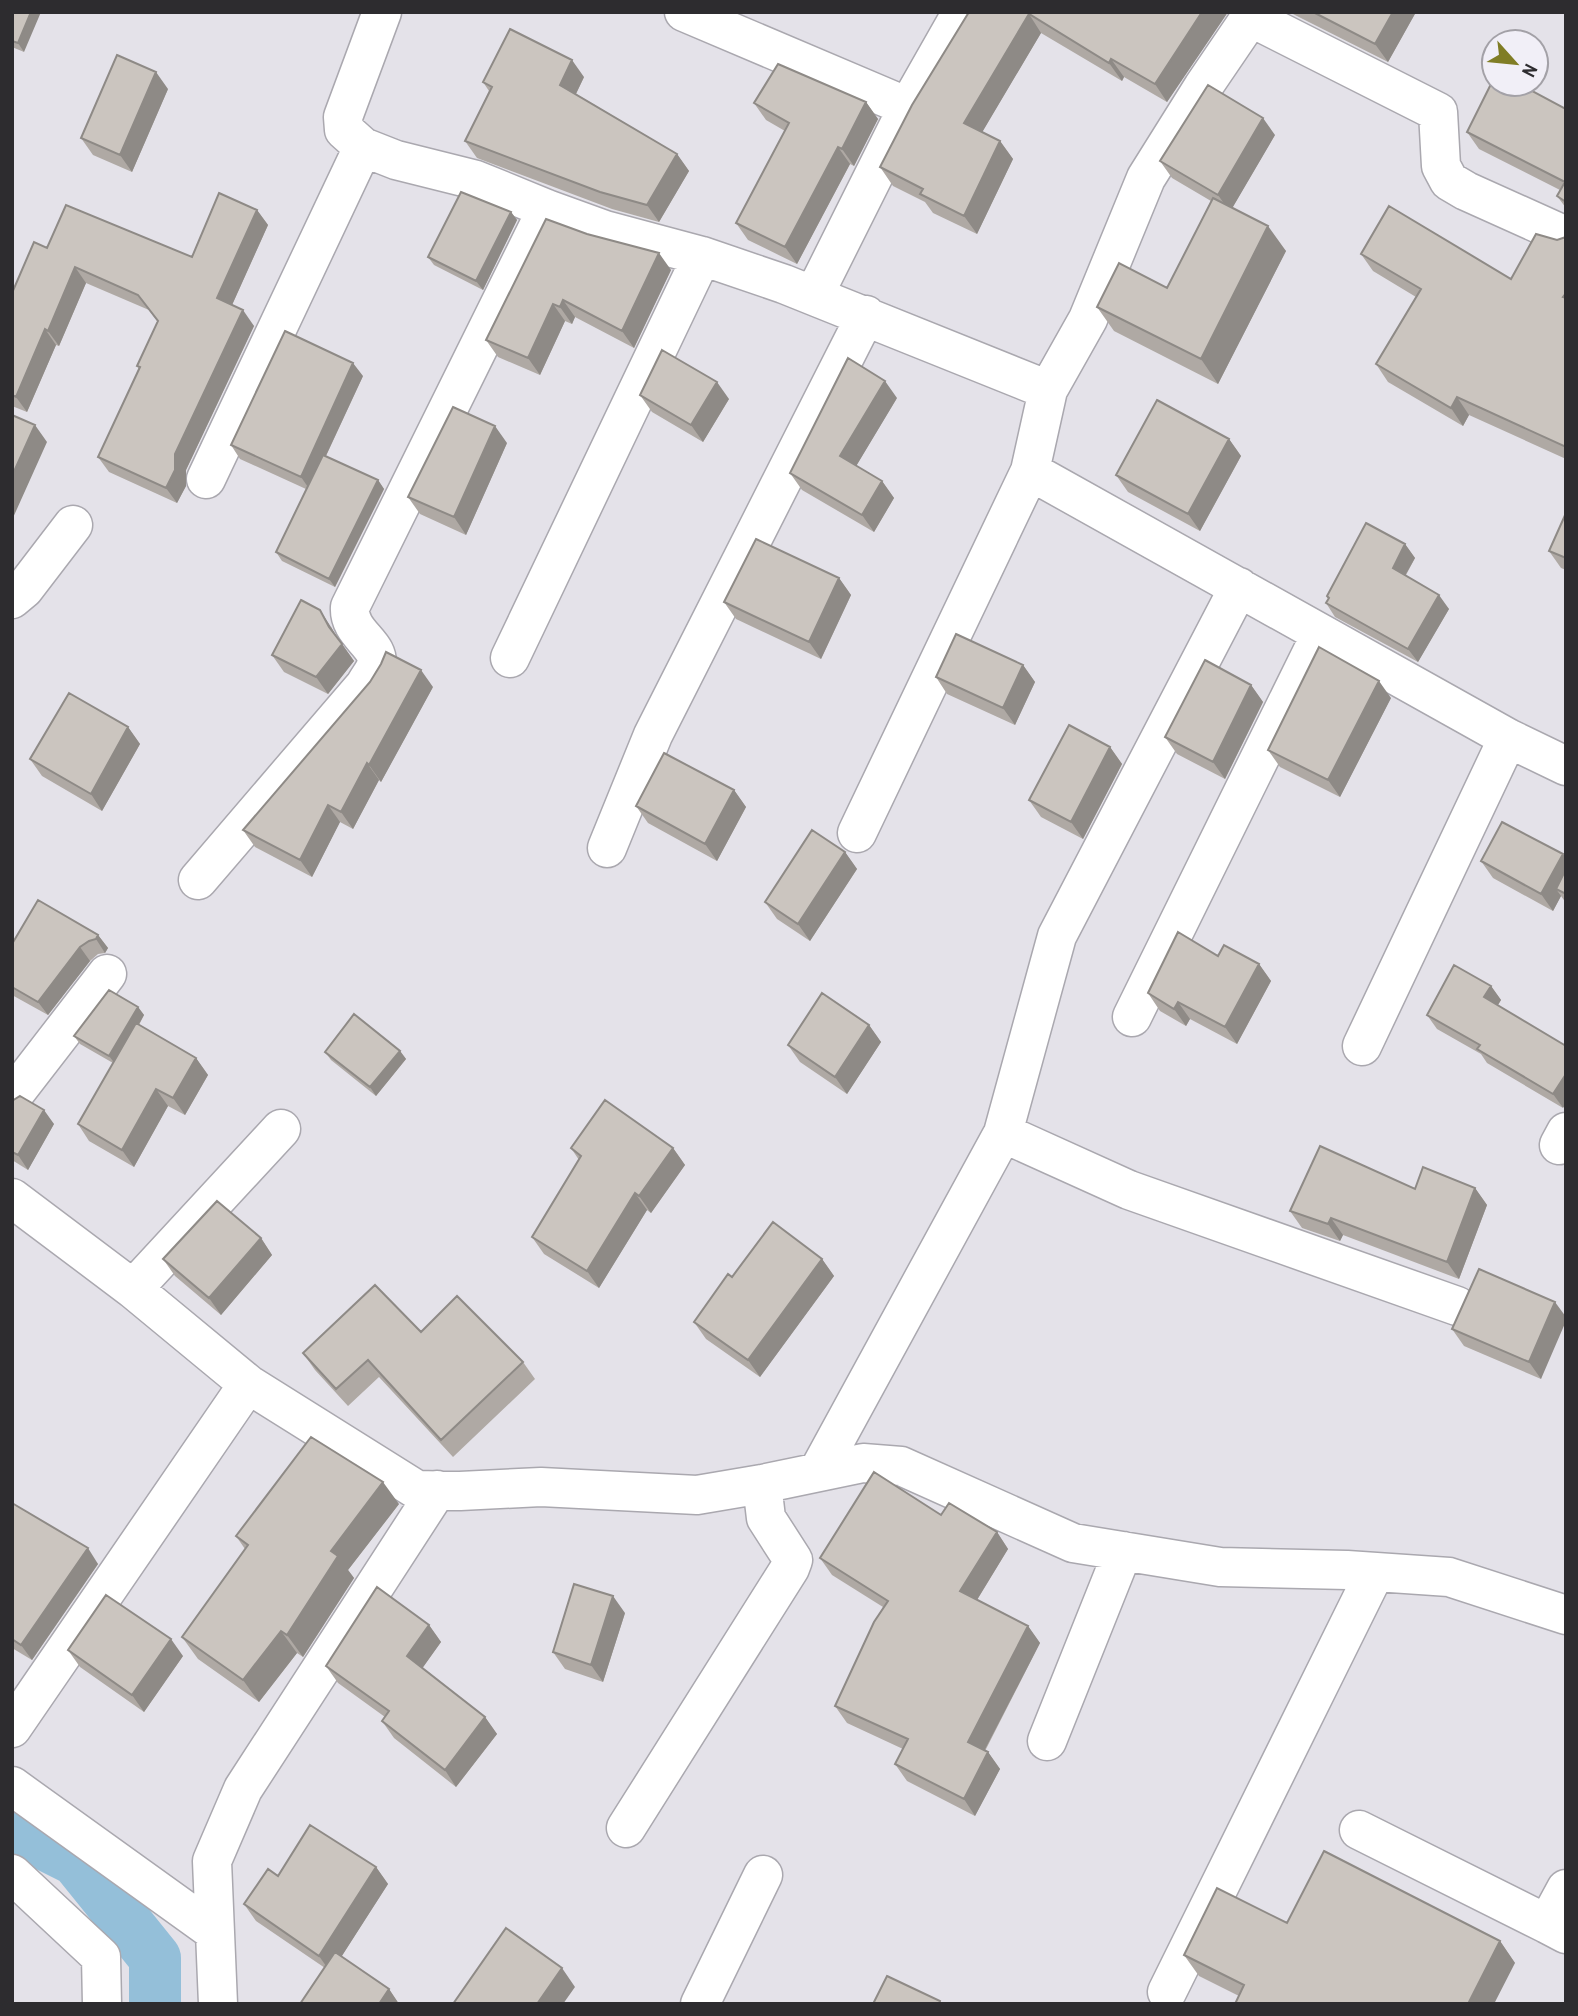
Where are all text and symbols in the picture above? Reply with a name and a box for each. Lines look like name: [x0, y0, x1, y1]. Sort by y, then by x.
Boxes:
north arrow: [1480, 28, 1550, 98]
text: N: [1516, 60, 1544, 82]

